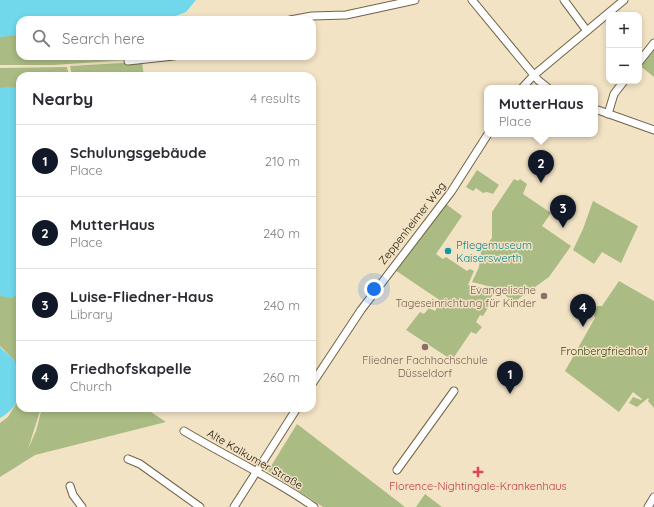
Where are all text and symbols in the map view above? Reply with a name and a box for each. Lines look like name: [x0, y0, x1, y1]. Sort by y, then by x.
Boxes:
map controls: [606, 12, 642, 84]
button: +: [606, 12, 642, 48]
search box: [16, 16, 316, 60]
icon: search: [30, 27, 52, 49]
text: Search here: [62, 29, 145, 48]
button: −: [606, 48, 642, 84]
popup: [484, 85, 598, 137]
text: Nearby: [32, 88, 93, 109]
text: 4 results: [250, 90, 300, 106]
text: MutterHaus: [499, 94, 583, 113]
text: Place: [499, 113, 531, 129]
text: Schulungsgebäude: [70, 143, 207, 162]
pin: 2: [528, 150, 554, 183]
text: 1: [42, 153, 48, 169]
text: 210 m: [265, 153, 300, 169]
text: Place: [70, 162, 103, 178]
street label: Zeppenheimer Weg: [375, 179, 449, 267]
pin: 3: [550, 195, 576, 228]
text: MutterHaus: [70, 215, 155, 234]
text: 2: [41, 225, 49, 241]
text: 240 m: [263, 225, 300, 241]
text: Place: [70, 234, 103, 250]
place label: Pflegemuseum Kaiserswerth: [456, 238, 532, 265]
marker: Pflegemuseum Kaiserswerth: [443, 246, 453, 256]
your location: [364, 279, 384, 299]
place label: Evangelische Tageseinrichtung für Kinder: [395, 283, 537, 310]
text: Luise-Fliedner-Haus: [70, 287, 213, 306]
marker: Evangelische Tageseinrichtung für Kinder: [539, 291, 549, 301]
pin: 4: [570, 294, 596, 327]
text: 3: [42, 297, 48, 313]
text: 240 m: [263, 297, 300, 313]
text: Library: [70, 306, 113, 322]
marker: Fliedner Fachhochschule Düsseldorf: [420, 342, 430, 352]
park label: Fronbergfriedhof: [560, 344, 648, 358]
place label: Fliedner Fachhochschule Düsseldorf: [362, 353, 488, 380]
text: Friedhofskapelle: [70, 359, 192, 378]
pin: 1: [497, 361, 523, 394]
text: 4: [41, 369, 49, 385]
text: 260 m: [263, 369, 300, 385]
text: Church: [70, 378, 112, 394]
street label: Alte Kalkumer Straße: [205, 426, 305, 492]
marker: Florence-Nightingale-Krankenhaus: [472, 466, 484, 478]
place label: Florence-Nightingale-Krankenhaus: [389, 479, 567, 493]

